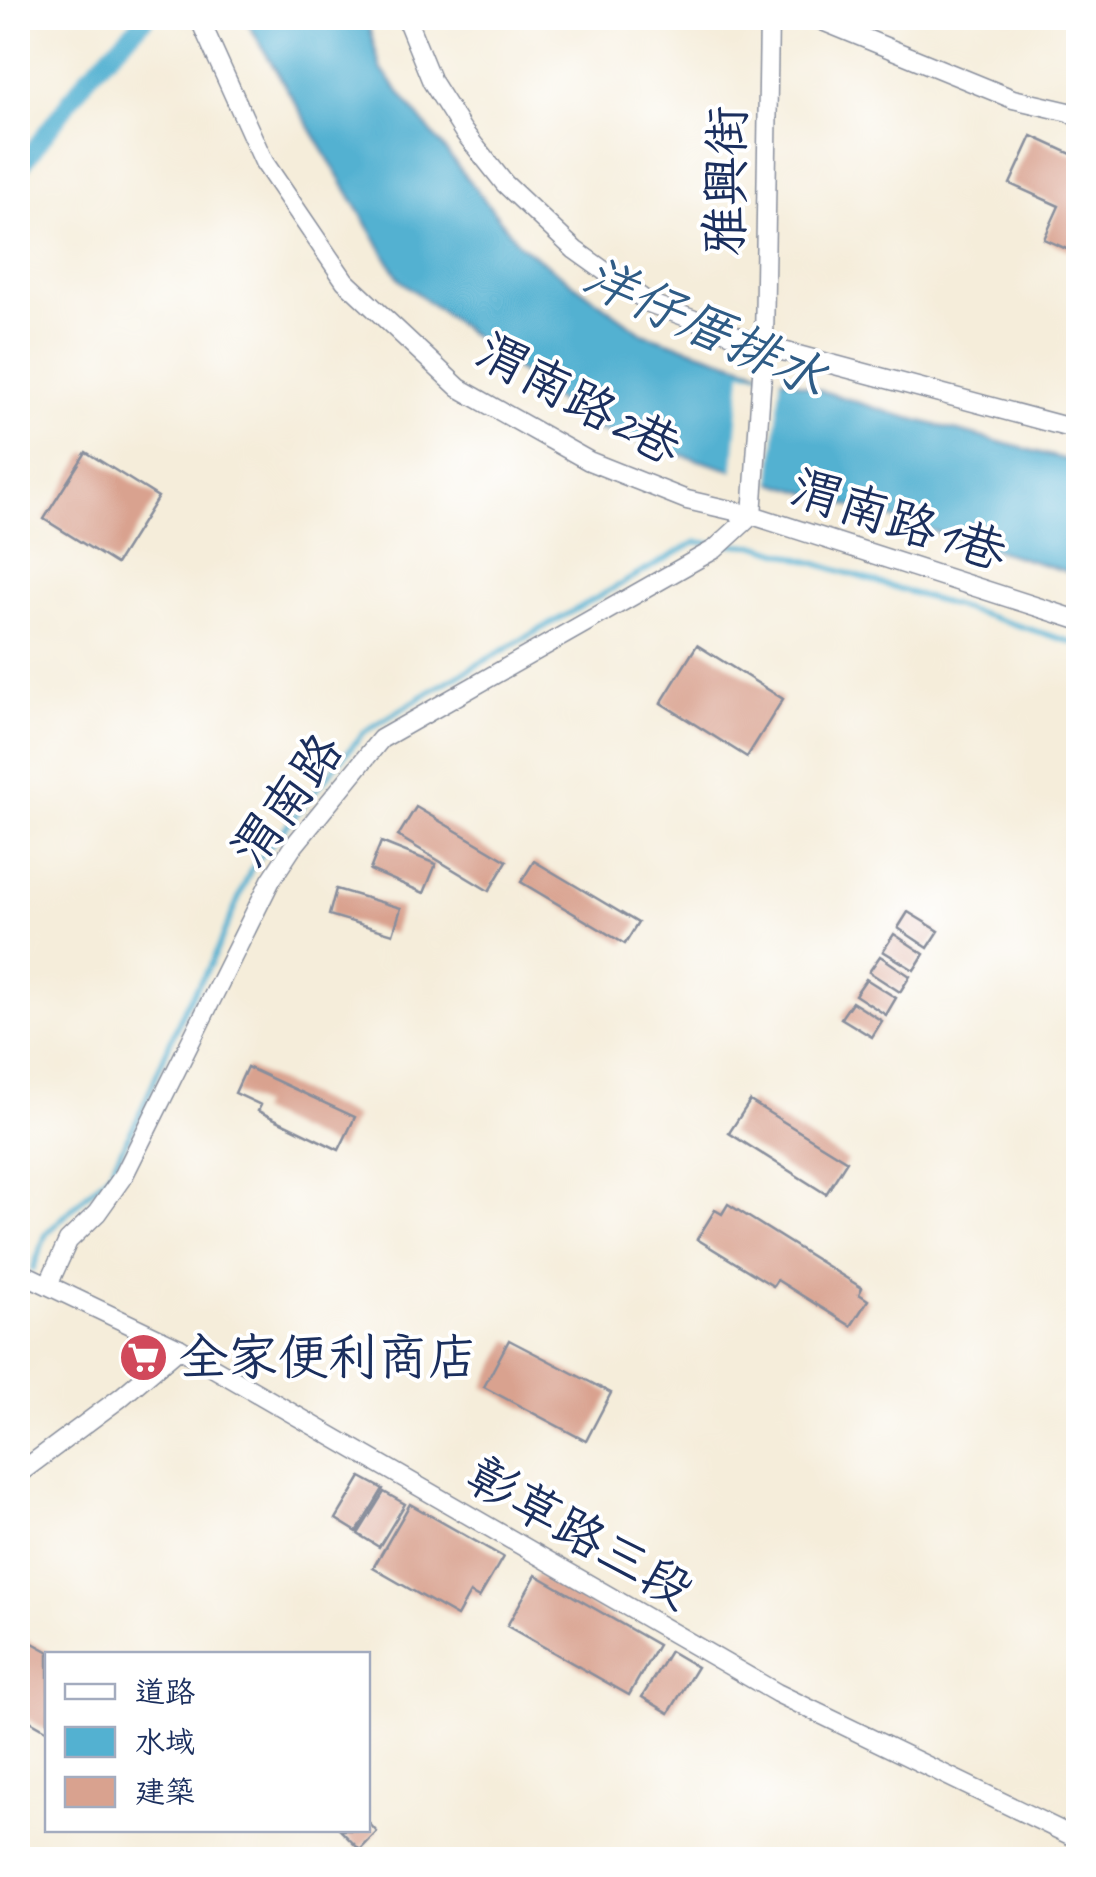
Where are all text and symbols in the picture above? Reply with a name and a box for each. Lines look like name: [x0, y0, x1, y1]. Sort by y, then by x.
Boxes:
street label: 雅興街: [693, 105, 759, 257]
water label: 洋仔厝排水: [573, 242, 838, 412]
street label: 渭南路2巷: [466, 319, 692, 479]
street label: 渭南路1巷: [783, 456, 1015, 584]
street label: 渭南路: [217, 721, 357, 879]
place label: 全家便利商店: [178, 1326, 478, 1389]
supermarket icon: 全家便利商店: [117, 1331, 169, 1383]
street label: 彰草路三段: [456, 1443, 704, 1623]
legend: [45, 1652, 370, 1832]
text: 道路: [135, 1673, 195, 1711]
text: 水域: [135, 1723, 195, 1761]
text: 建築: [135, 1773, 195, 1811]

